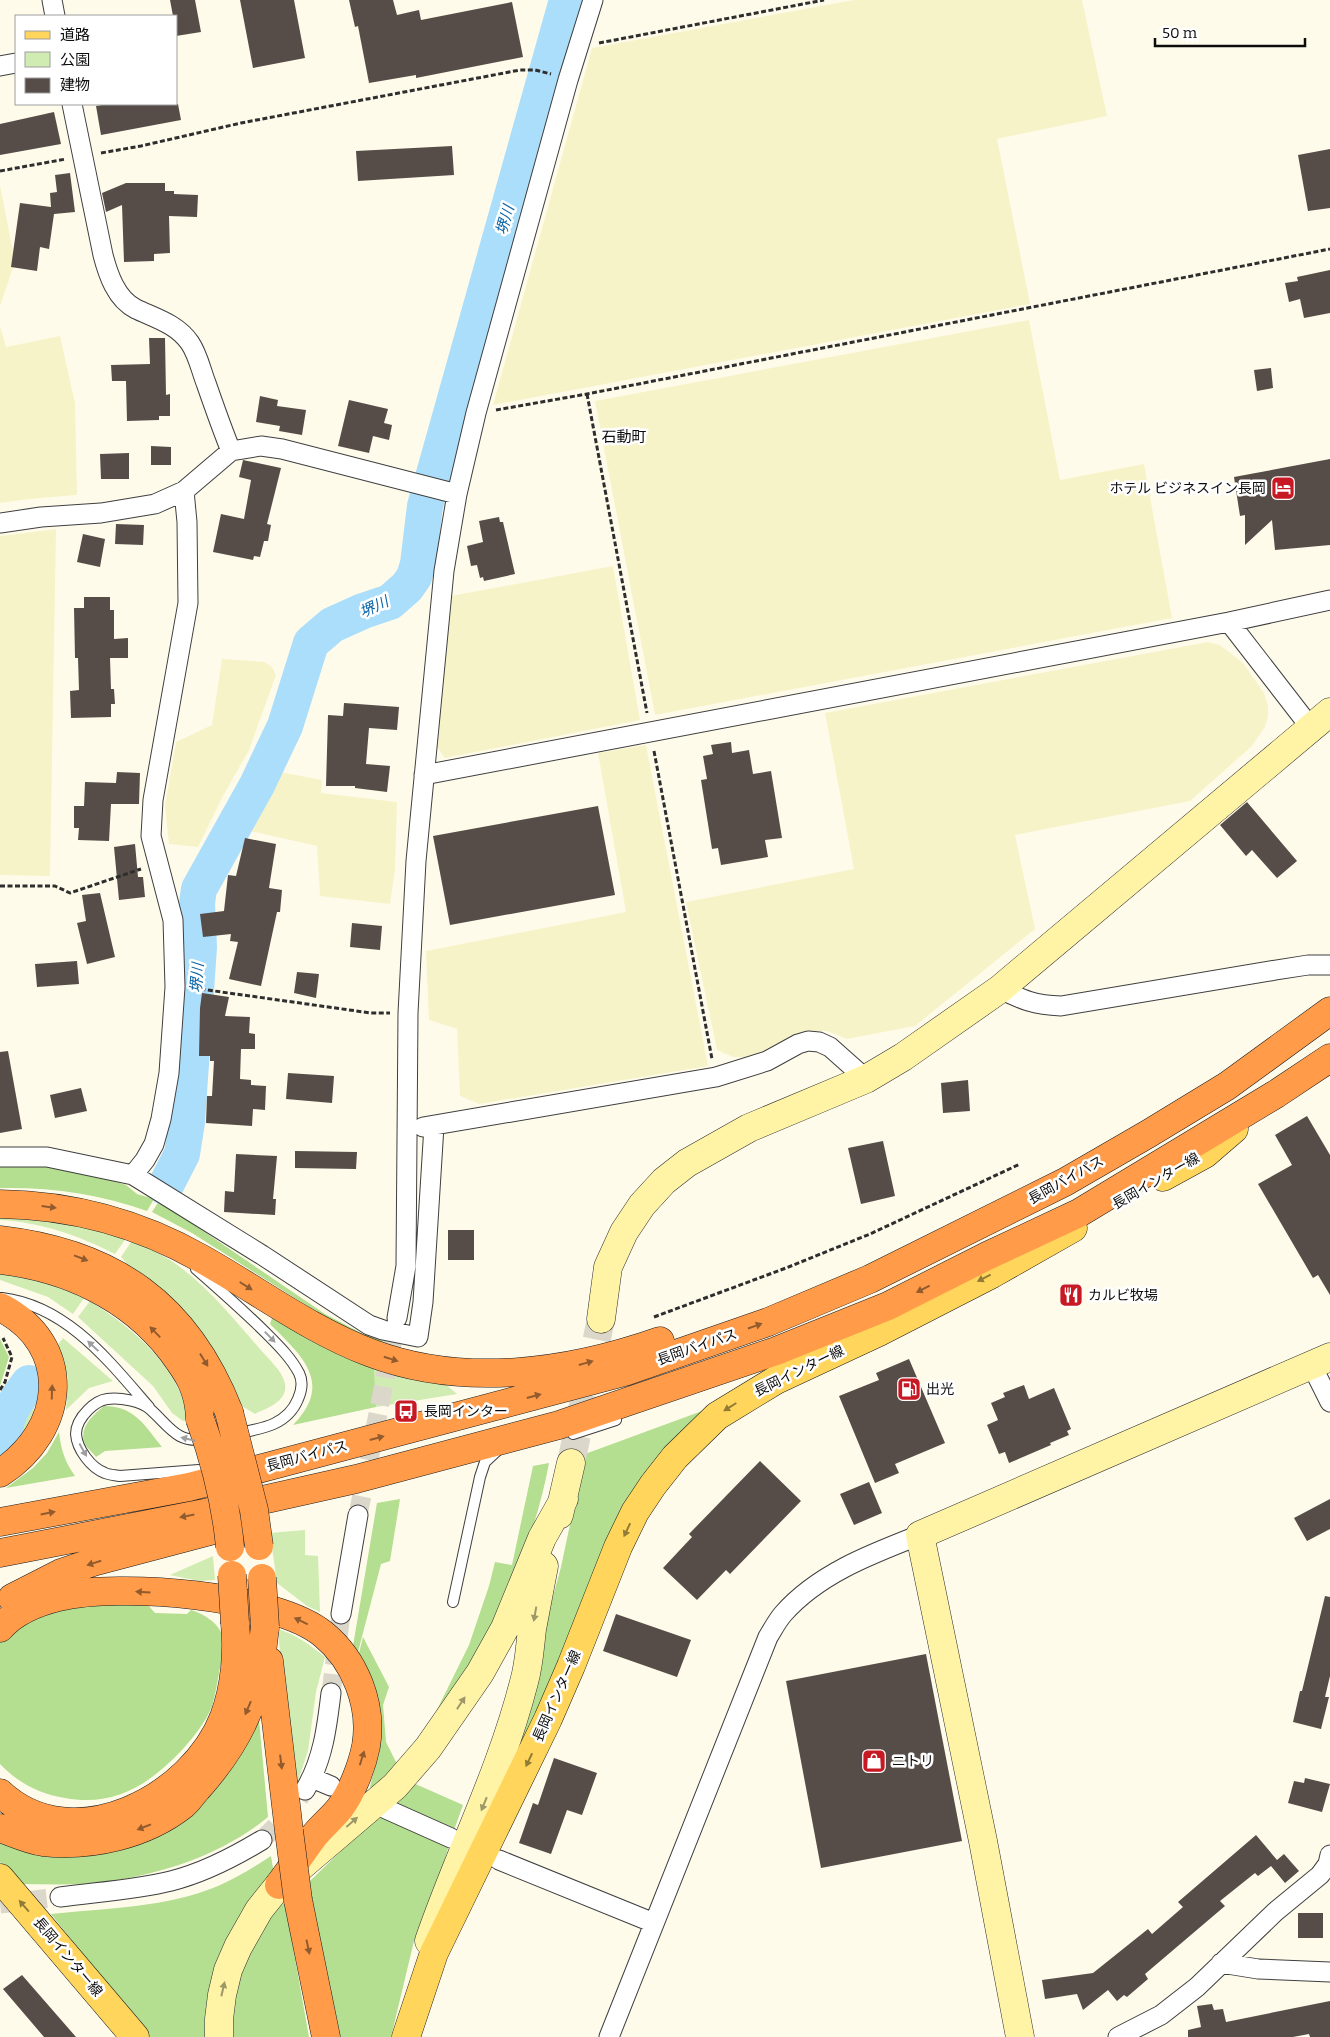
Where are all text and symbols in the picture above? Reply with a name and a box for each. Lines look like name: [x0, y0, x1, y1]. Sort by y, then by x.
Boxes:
legend: [15, 15, 178, 105]
scale bar: [1155, 15, 1305, 47]
text: 50 m: [1162, 24, 1198, 42]
text: 道路: [60, 26, 90, 44]
text: 公園: [60, 51, 90, 69]
text: 建物: [60, 76, 90, 94]
water label: 堺川: [492, 201, 518, 237]
district label: 石動町: [601, 428, 647, 446]
hotel icon: ホテル ビジネスイン長岡: [1270, 475, 1296, 501]
place label: ホテル ビジネスイン長岡: [1109, 480, 1266, 497]
water label: 堺川: [357, 592, 393, 621]
water label: 堺川: [187, 960, 207, 994]
street label: 長岡インター線: [1109, 1149, 1203, 1213]
street label: 長岡バイパス: [1025, 1152, 1107, 1208]
one-way arrow: [41, 1203, 57, 1211]
one-way arrow: [74, 1254, 89, 1262]
one-way arrow: [977, 1274, 991, 1282]
one-way arrow: [239, 1282, 252, 1291]
restaurant icon: カルビ牧場: [1058, 1282, 1084, 1308]
one-way arrow: [916, 1285, 930, 1293]
place label: カルビ牧場: [1088, 1287, 1158, 1304]
one-way arrow: [748, 1322, 763, 1330]
street label: 長岡バイパス: [655, 1325, 739, 1369]
one-way arrow: [149, 1326, 161, 1338]
one-way arrow: [264, 1331, 276, 1343]
one-way arrow: [87, 1340, 99, 1352]
street label: 長岡インター線: [751, 1342, 847, 1400]
one-way arrow: [200, 1353, 209, 1366]
one-way arrow: [383, 1356, 398, 1363]
one-way arrow: [579, 1358, 594, 1366]
fuel station icon: 出光: [896, 1376, 922, 1402]
place label: 出光: [926, 1381, 954, 1398]
one-way arrow: [49, 1384, 57, 1400]
one-way arrow: [526, 1392, 541, 1400]
bus stop icon: 長岡インター: [393, 1398, 419, 1424]
place label: 長岡インター: [424, 1403, 508, 1420]
one-way arrow: [724, 1403, 737, 1412]
one-way arrow: [369, 1434, 384, 1442]
one-way arrow: [180, 1435, 196, 1443]
street label: 長岡バイパス: [264, 1437, 350, 1475]
one-way arrow: [78, 1444, 87, 1457]
one-way arrow: [40, 1509, 56, 1517]
one-way arrow: [178, 1513, 194, 1521]
one-way arrow: [622, 1523, 630, 1537]
one-way arrow: [86, 1559, 101, 1567]
one-way arrow: [134, 1588, 150, 1596]
one-way arrow: [530, 1606, 538, 1622]
one-way arrow: [294, 1617, 309, 1626]
street label: 長岡インター線: [529, 1648, 585, 1744]
one-way arrow: [456, 1696, 465, 1709]
one-way arrow: [244, 1701, 252, 1715]
shop icon: ニトリ: [861, 1748, 887, 1774]
one-way arrow: [359, 1750, 367, 1765]
one-way arrow: [525, 1753, 533, 1767]
place label: ニトリ: [892, 1753, 934, 1770]
one-way arrow: [277, 1754, 285, 1770]
one-way arrow: [480, 1797, 488, 1812]
one-way arrow: [346, 1817, 358, 1828]
one-way arrow: [136, 1823, 151, 1831]
one-way arrow: [19, 1900, 30, 1913]
street label: 長岡インター線: [30, 1914, 106, 2000]
one-way arrow: [305, 1940, 313, 1956]
one-way arrow: [219, 1981, 227, 1996]

